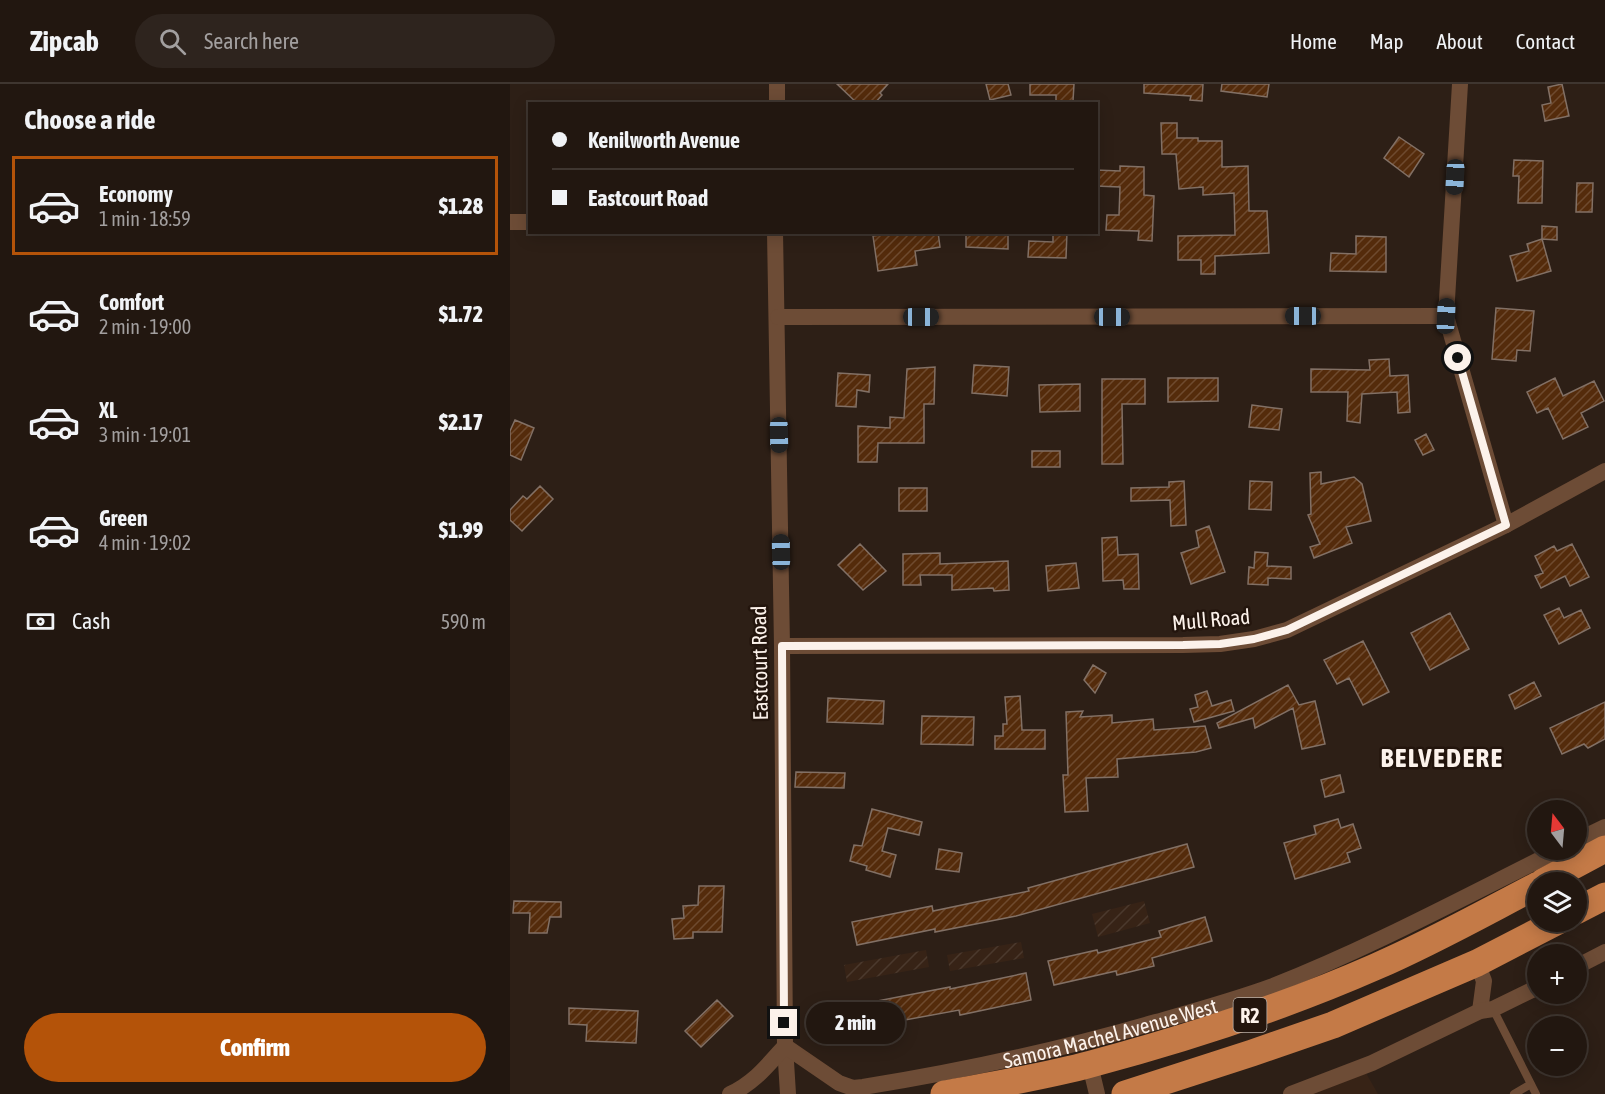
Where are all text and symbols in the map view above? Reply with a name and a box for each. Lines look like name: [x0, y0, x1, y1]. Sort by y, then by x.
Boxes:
search box: [135, 14, 555, 68]
text: Zipcab: [30, 25, 99, 57]
icon: search: [156, 25, 189, 58]
text: Search here: [204, 28, 299, 54]
text: Home: [1290, 29, 1337, 53]
text: Map: [1370, 29, 1404, 53]
text: About: [1437, 29, 1483, 53]
text: Contact: [1516, 29, 1575, 53]
text: Choose a ride: [24, 104, 156, 135]
text: Kenilworth Avenue: [588, 127, 740, 153]
car: [1445, 159, 1465, 195]
icon: car: [27, 179, 81, 233]
text: Economy: [99, 181, 173, 207]
text: Eastcourt Road: [588, 185, 708, 211]
text: $1.28: [439, 193, 483, 219]
text: 1 min · 18:59: [99, 207, 191, 230]
icon: car: [27, 287, 81, 341]
text: Comfort: [99, 289, 164, 315]
car: [1436, 298, 1456, 334]
text: $1.72: [439, 301, 483, 327]
car: [1285, 307, 1321, 325]
car: [903, 308, 939, 326]
car: [1094, 308, 1130, 326]
text: 2 min · 19:00: [99, 315, 191, 338]
route start: [1444, 344, 1471, 371]
icon: car: [27, 395, 81, 449]
text: XL: [99, 397, 117, 423]
text: $2.17: [439, 409, 483, 435]
car: [770, 417, 788, 453]
text: 3 min · 19:01: [99, 423, 191, 446]
icon: car: [27, 503, 81, 557]
text: Green: [99, 505, 148, 531]
text: $1.99: [439, 517, 483, 543]
text: 4 min · 19:02: [99, 531, 191, 554]
car: [772, 534, 790, 570]
street label: Mull Road: [1171, 604, 1251, 634]
icon: cash: [24, 605, 57, 638]
street label: Eastcourt Road: [746, 605, 772, 721]
text: Cash: [72, 608, 111, 634]
text: 590 m: [441, 610, 486, 633]
district label: BELVEDERE: [1380, 742, 1504, 773]
north arrow: [1527, 800, 1587, 860]
map controls: [1527, 800, 1587, 1076]
button: layers: [1527, 872, 1587, 932]
button: +: [1527, 944, 1587, 1004]
street label: Samora Machel Avenue West: [1001, 993, 1220, 1072]
road number: R2: [1234, 998, 1266, 1032]
callout: 2 min: [805, 1002, 904, 1044]
route end: [770, 1009, 797, 1036]
text: 2 min: [835, 1011, 876, 1034]
button: Confirm: [24, 1013, 486, 1082]
button: −: [1527, 1016, 1587, 1076]

